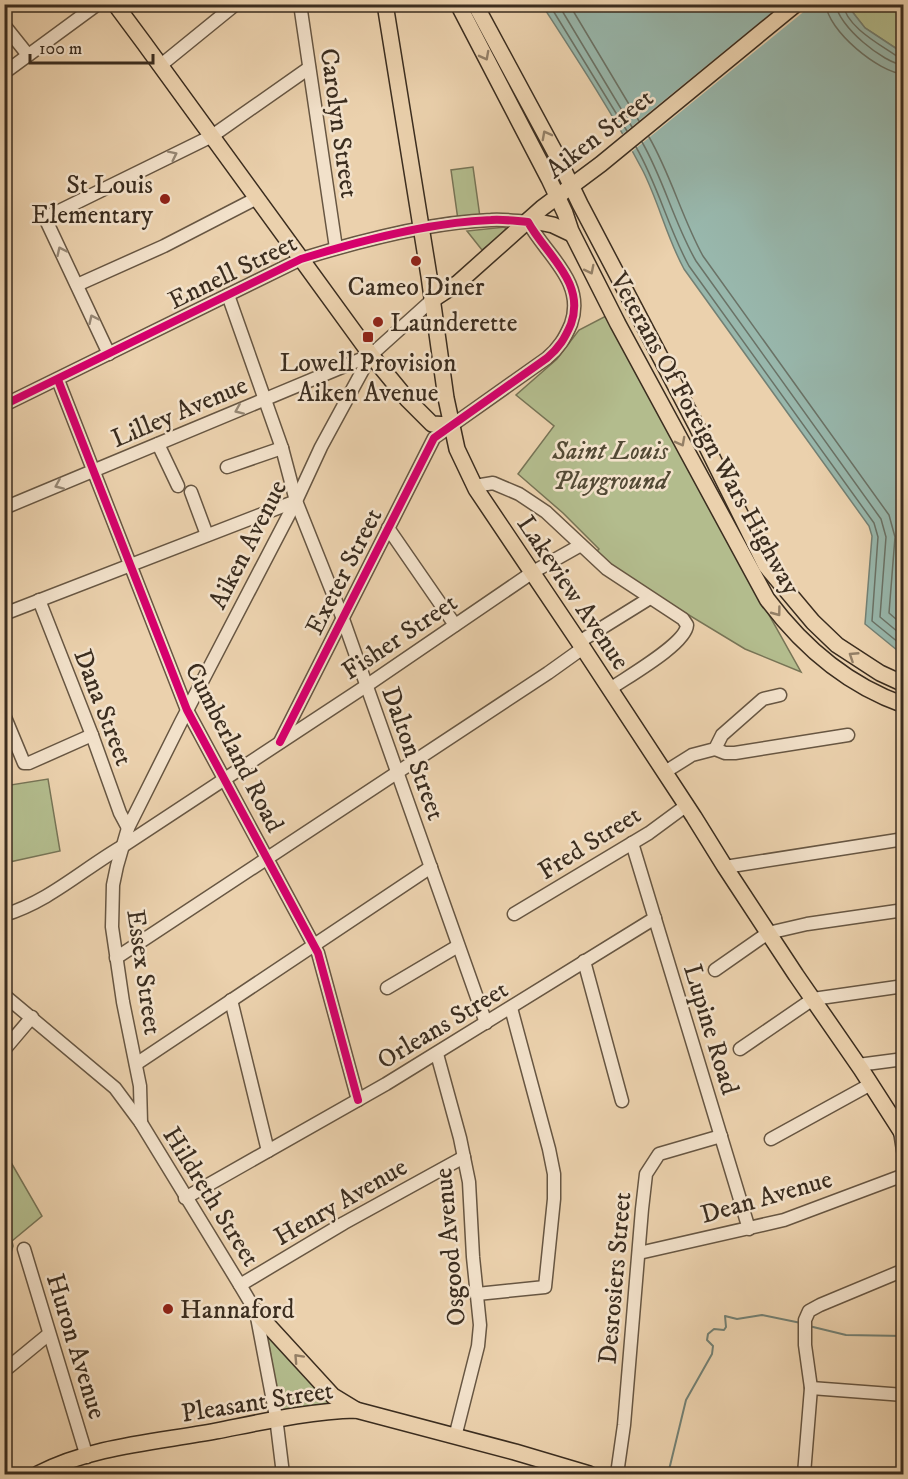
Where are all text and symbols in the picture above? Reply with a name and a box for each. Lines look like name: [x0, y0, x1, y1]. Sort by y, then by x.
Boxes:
scale bar: [30, 27, 153, 65]
text: 100 m: [39, 38, 82, 60]
street label: Carolyn Street: [312, 46, 365, 200]
one-way arrow: [478, 50, 489, 61]
street label: Aiken Street: [540, 82, 660, 186]
one-way arrow: [542, 130, 553, 141]
one-way arrow: [166, 151, 177, 162]
place label: St Louis Elementary: [31, 169, 154, 232]
marker: St Louis Elementary: [158, 192, 172, 206]
street label: Ennell Street: [163, 227, 302, 318]
one-way arrow: [56, 247, 68, 258]
marker: Cameo Diner: [409, 254, 423, 268]
one-way arrow: [583, 263, 594, 274]
street label: Veterans Of Foreign Wars Highway: [602, 266, 808, 602]
place label: Cameo Diner: [348, 271, 485, 304]
place label: Launderette: [390, 307, 517, 340]
one-way arrow: [89, 315, 101, 326]
marker: Launderette: [371, 315, 385, 329]
marker: Lowell Provision Aiken Avenue: [361, 330, 375, 344]
place label: Lowell Provision Aiken Avenue: [279, 347, 457, 410]
street label: Lilley Avenue: [107, 369, 253, 456]
one-way arrow: [235, 403, 246, 415]
park label: Saint Louis Playground: [551, 435, 671, 498]
one-way arrow: [674, 436, 685, 446]
street label: Aiken Avenue: [202, 474, 295, 615]
one-way arrow: [55, 478, 66, 490]
street label: Exeter Street: [298, 503, 390, 641]
street label: Lakeview Avenue: [509, 509, 637, 676]
street label: Fisher Street: [336, 587, 464, 688]
one-way arrow: [769, 605, 780, 616]
street label: Dana Street: [65, 645, 140, 770]
one-way arrow: [849, 651, 859, 663]
street label: Cumberland Road: [177, 657, 291, 838]
street label: Dalton Street: [373, 682, 452, 825]
street label: Fred Street: [532, 799, 647, 888]
street label: Essex Street: [118, 907, 169, 1037]
street label: Lupine Road: [675, 960, 746, 1099]
street label: Orleans Street: [371, 973, 514, 1077]
street label: Hildreth Street: [155, 1121, 267, 1273]
street label: Henry Avenue: [268, 1151, 413, 1254]
street label: Dean Avenue: [697, 1163, 836, 1232]
street label: Osgood Avenue: [427, 1166, 474, 1327]
street label: Desrosiers Street: [592, 1191, 639, 1366]
street label: Huron Avenue: [38, 1270, 113, 1423]
place label: Hannaford: [180, 1294, 294, 1327]
marker: Hannaford: [161, 1302, 175, 1316]
one-way arrow: [294, 1354, 305, 1365]
street label: Pleasant Street: [179, 1374, 335, 1431]

